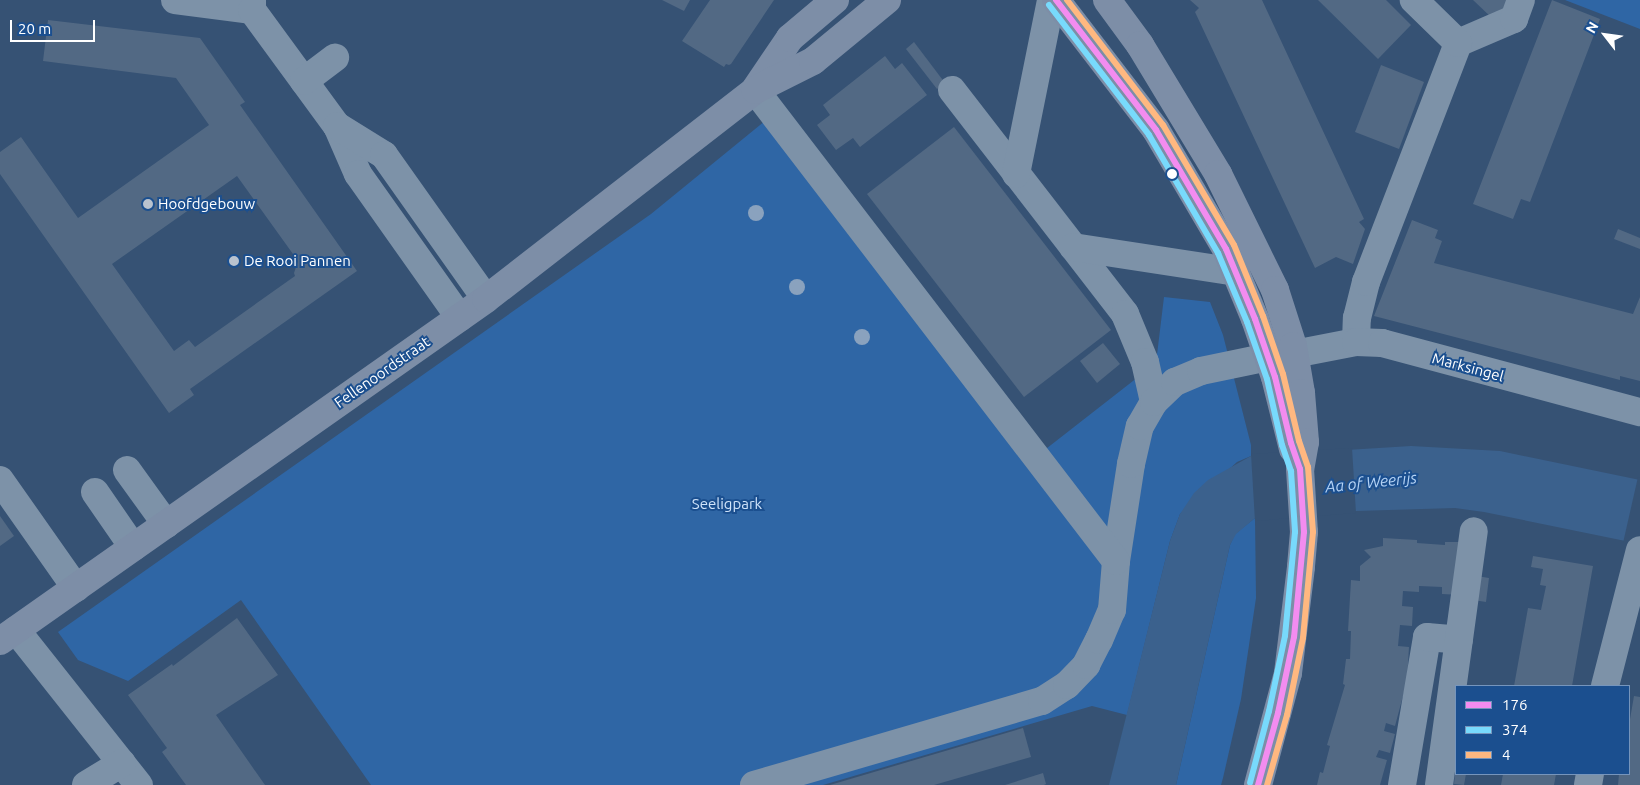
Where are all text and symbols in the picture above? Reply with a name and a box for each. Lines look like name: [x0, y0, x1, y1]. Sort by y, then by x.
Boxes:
scale bar: [12, 10, 98, 42]
north arrow: [1580, 10, 1630, 60]
text: N: [1582, 19, 1602, 36]
text: 20 m: [18, 20, 51, 37]
unlabelled marker: [1167, 169, 1177, 179]
place label: Hoofdgebouw: [158, 195, 255, 213]
marker: Hoofdgebouw: [142, 198, 154, 210]
place label: De Rooi Pannen: [244, 252, 351, 270]
marker: De Rooi Pannen: [228, 255, 240, 267]
street label: Fellenoordstraat: [331, 332, 433, 412]
street label: Marksingel: [1430, 349, 1506, 385]
water label: Aa of Weerijs: [1324, 468, 1418, 496]
park label: Seeligpark: [692, 495, 762, 513]
legend: [1455, 685, 1630, 775]
text: 176: [1502, 696, 1527, 713]
text: 374: [1502, 721, 1527, 738]
text: 4: [1502, 746, 1510, 763]

